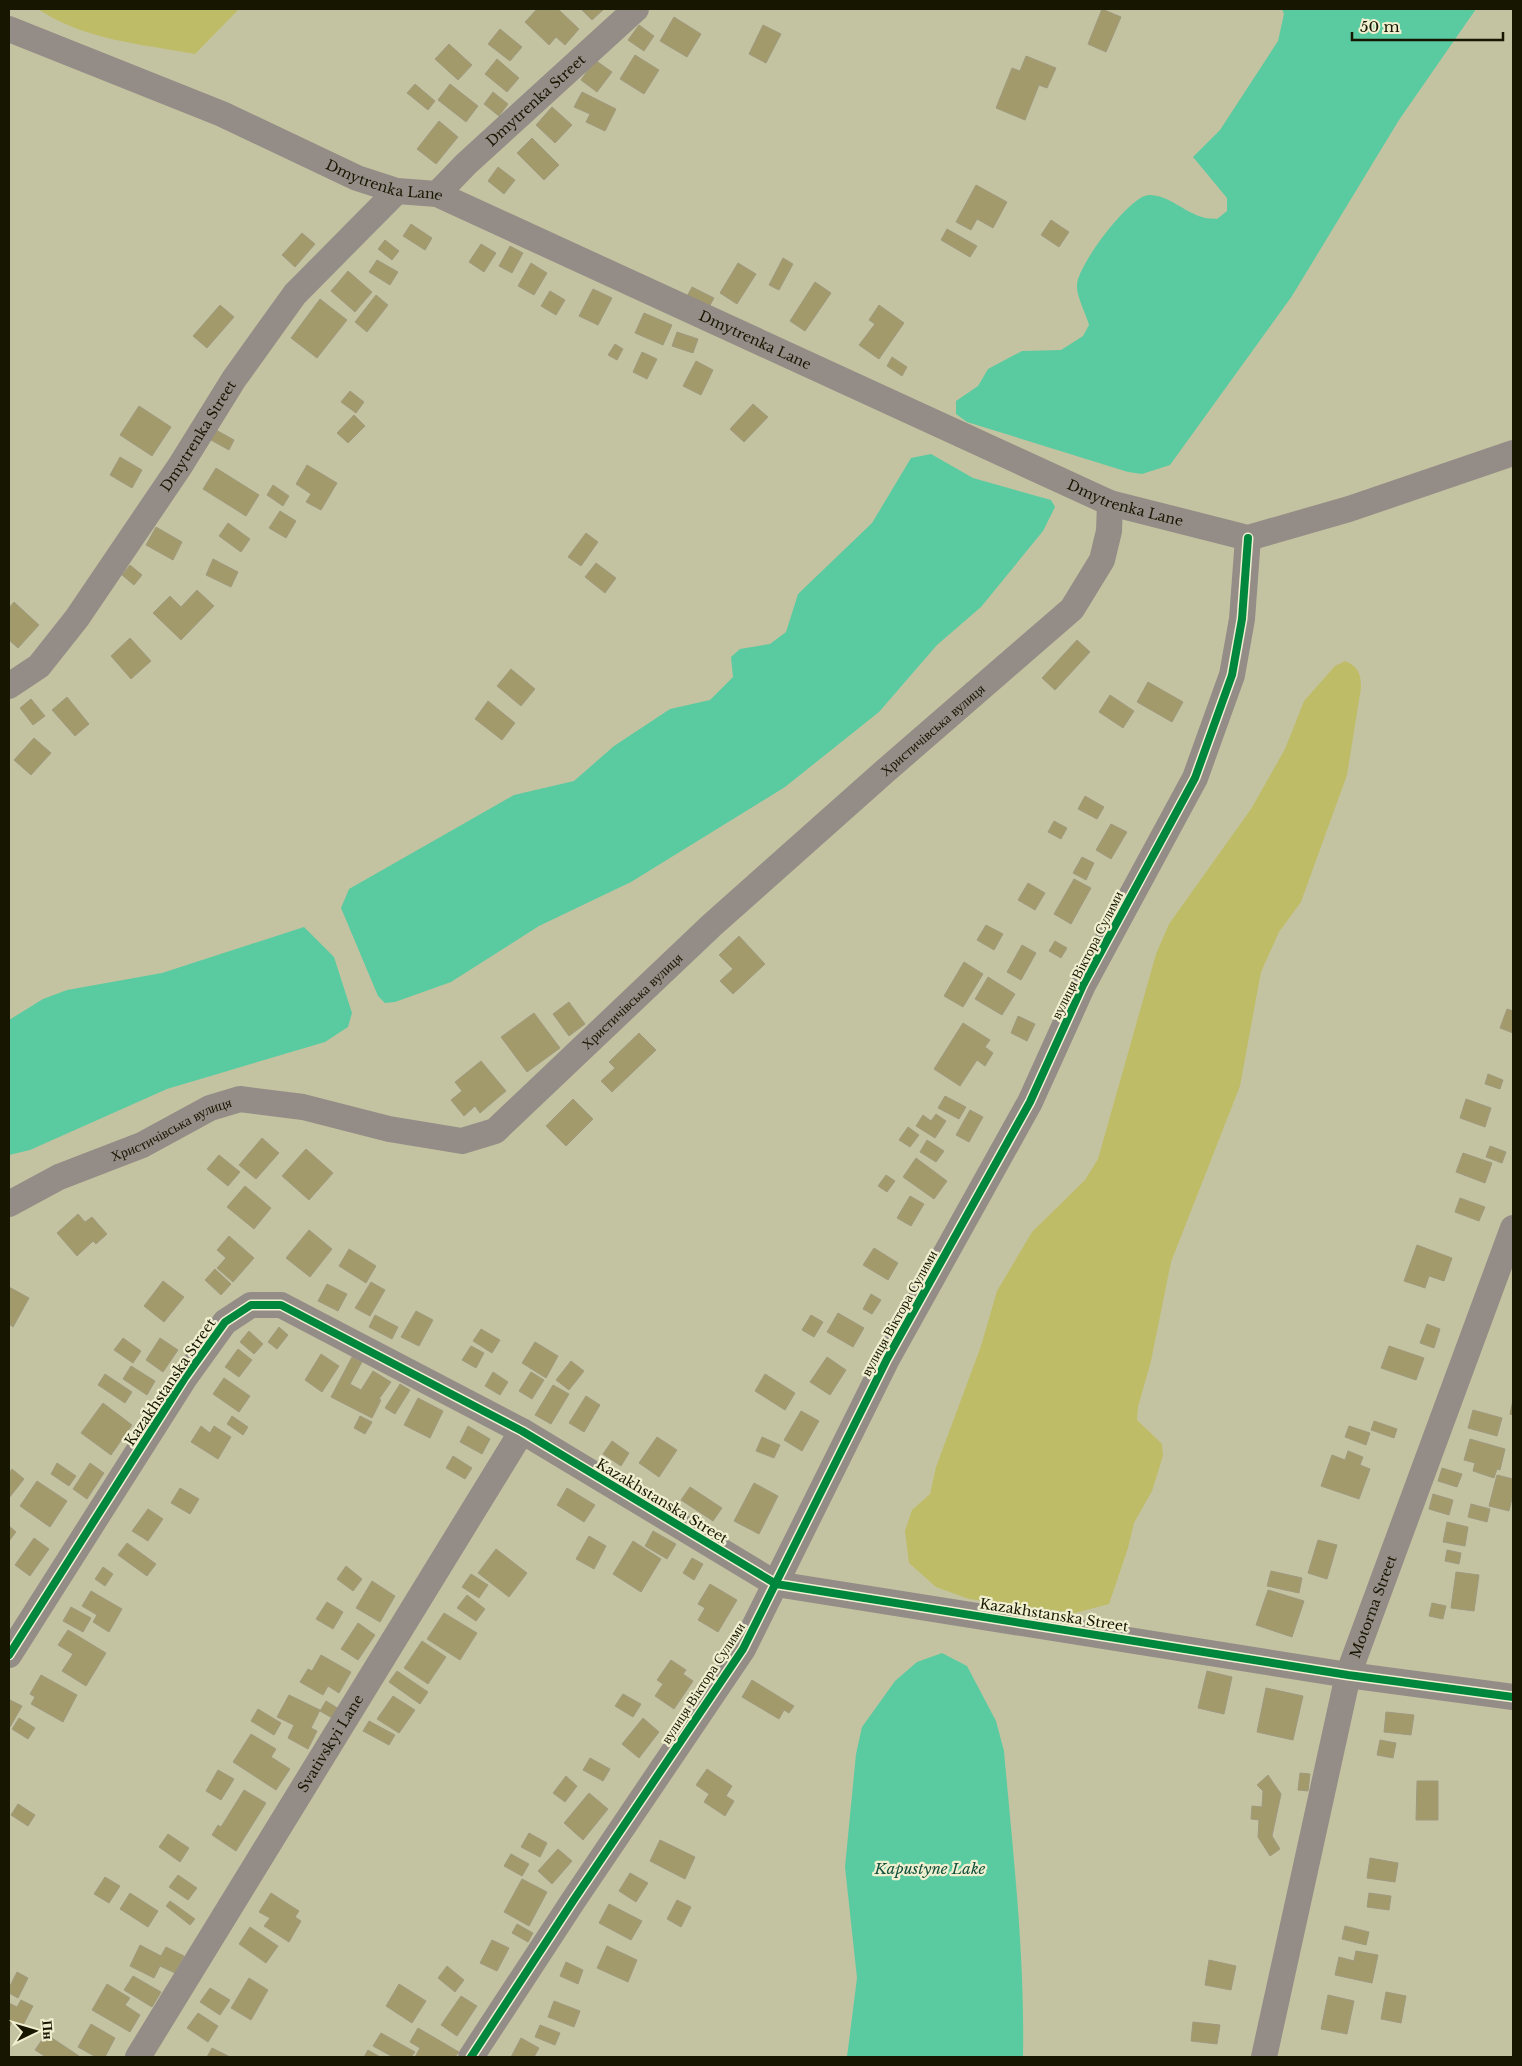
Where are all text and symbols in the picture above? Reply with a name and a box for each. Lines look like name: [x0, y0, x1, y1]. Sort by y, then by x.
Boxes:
scale bar: [1352, 10, 1503, 42]
text: 50 m: [1360, 17, 1400, 36]
street label: Dmytrenka Street: [482, 50, 590, 150]
street label: Dmytrenka Lane: [323, 156, 446, 205]
street label: Dmytrenka Lane: [696, 307, 814, 374]
street label: Dmytrenka Street: [156, 376, 240, 495]
street label: Dmytrenka Lane: [1064, 476, 1185, 530]
street label: Христичівська вулиця: [877, 679, 989, 780]
street label: вулиця Віктора Сулими: [1047, 888, 1127, 1022]
street label: Христичівська вулиця: [578, 949, 686, 1053]
street label: Христичівська вулиця: [108, 1093, 234, 1165]
street label: вулиця Віктора Сулими: [857, 1246, 941, 1379]
street label: Kazakhstanska Street: [121, 1314, 220, 1449]
street label: Kazakhstanska Street: [593, 1455, 732, 1548]
street label: Motorna Street: [1346, 1552, 1401, 1661]
street label: Kazakhstanska Street: [978, 1594, 1130, 1636]
street label: вулиця Віктора Сулими: [657, 1618, 749, 1747]
street label: Svativskyi Lane: [294, 1691, 367, 1796]
water label: Kapustyne Lake: [874, 1859, 986, 1878]
north arrow: [10, 2006, 60, 2056]
text: Пн: [38, 2020, 58, 2040]

